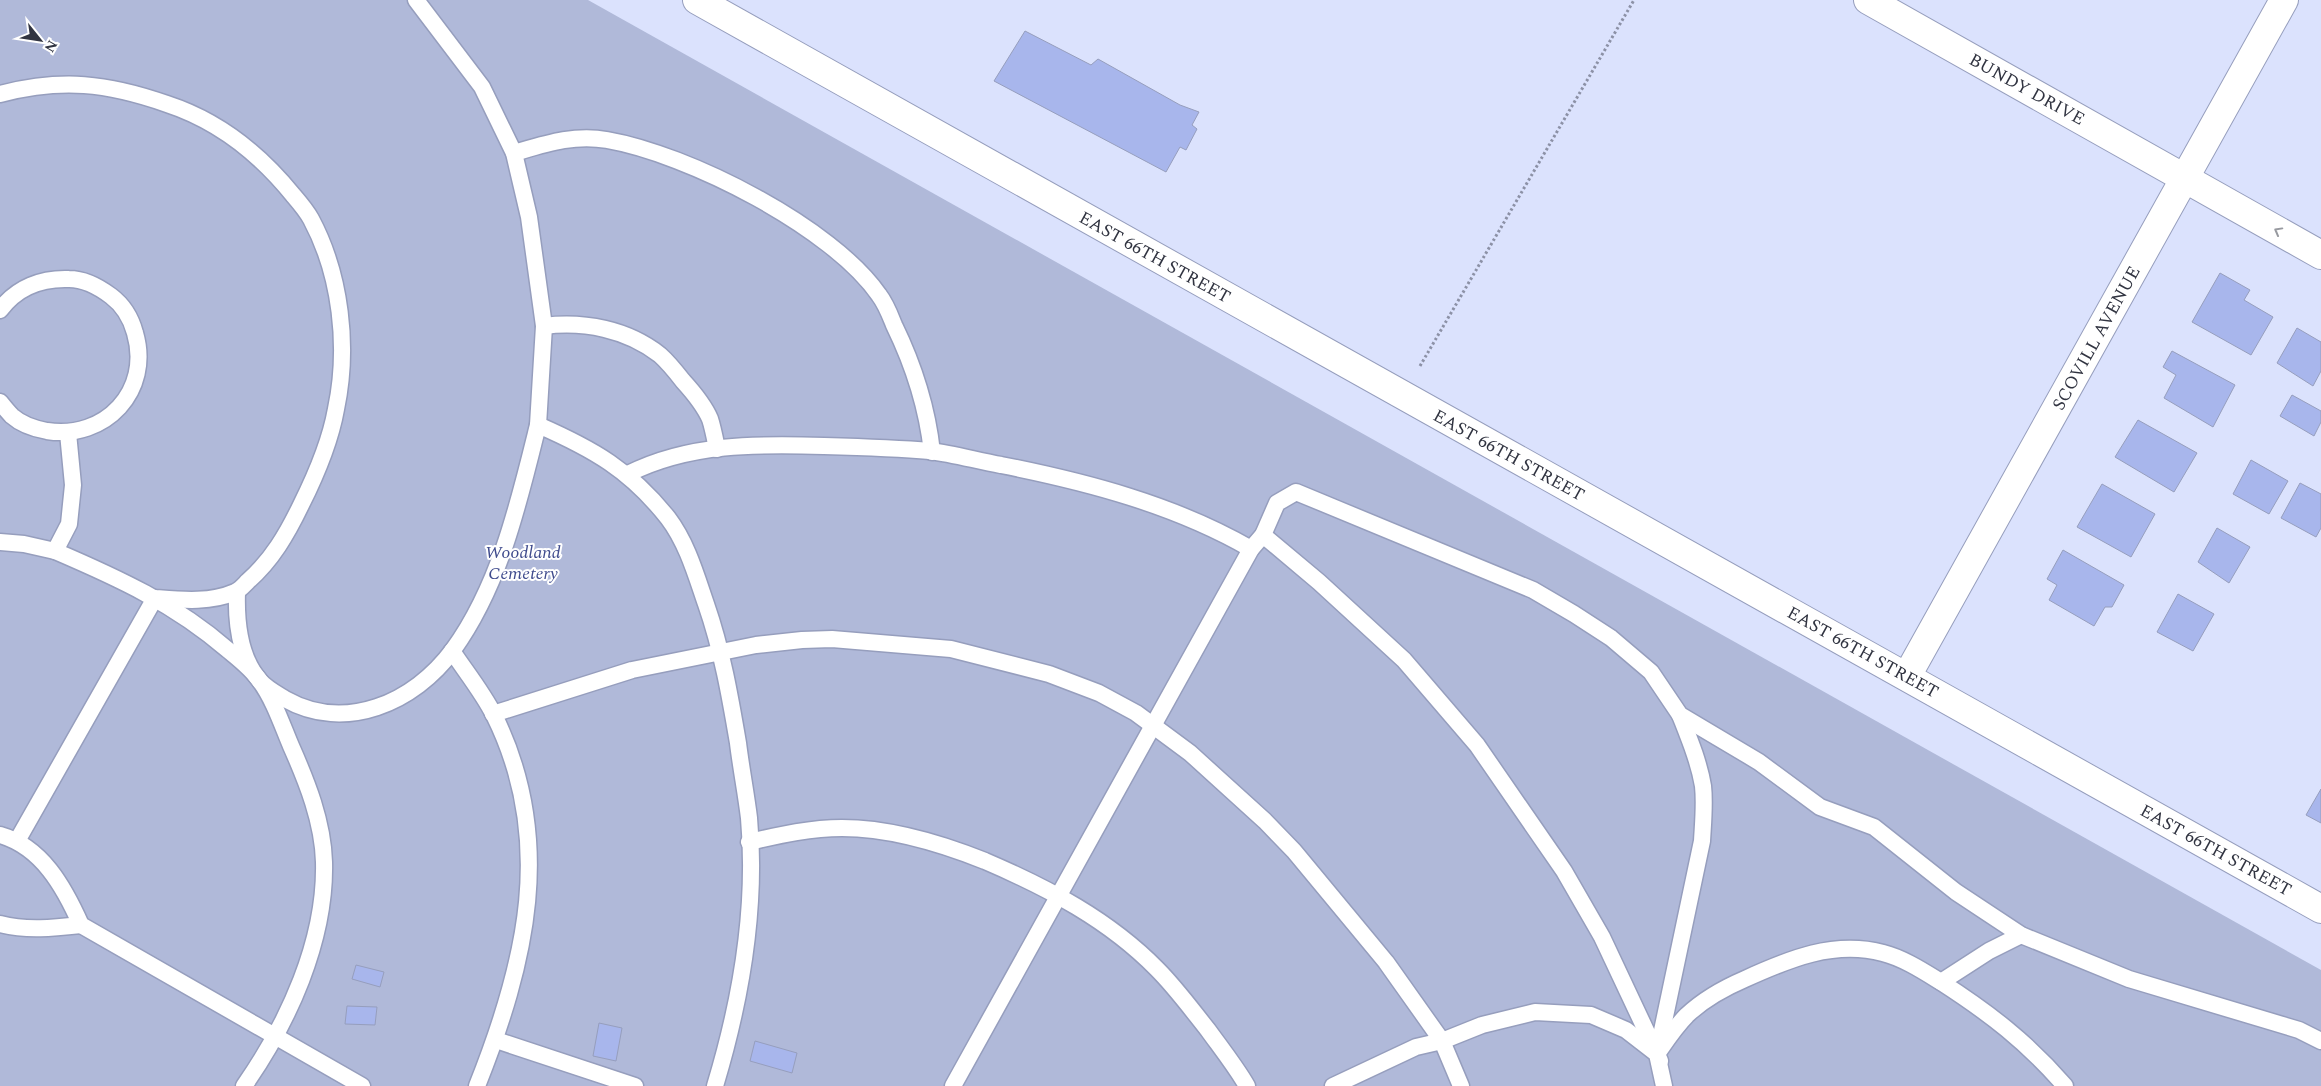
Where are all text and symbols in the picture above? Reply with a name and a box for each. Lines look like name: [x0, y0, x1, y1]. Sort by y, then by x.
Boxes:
north arrow: [15, 15, 65, 65]
text: N: [39, 36, 63, 56]
street label: BUNDY DRIVE: [1964, 46, 2090, 132]
street label: EAST 66TH STREET: [1074, 204, 1236, 310]
one-way arrow: [2275, 227, 2284, 237]
street label: SCOVILL AVENUE: [2045, 261, 2147, 415]
street label: EAST 66TH STREET: [1428, 402, 1590, 508]
park label: Woodland Cemetery: [485, 539, 561, 587]
street label: EAST 66TH STREET: [1782, 599, 1944, 705]
street label: EAST 66TH STREET: [2135, 797, 2297, 903]

